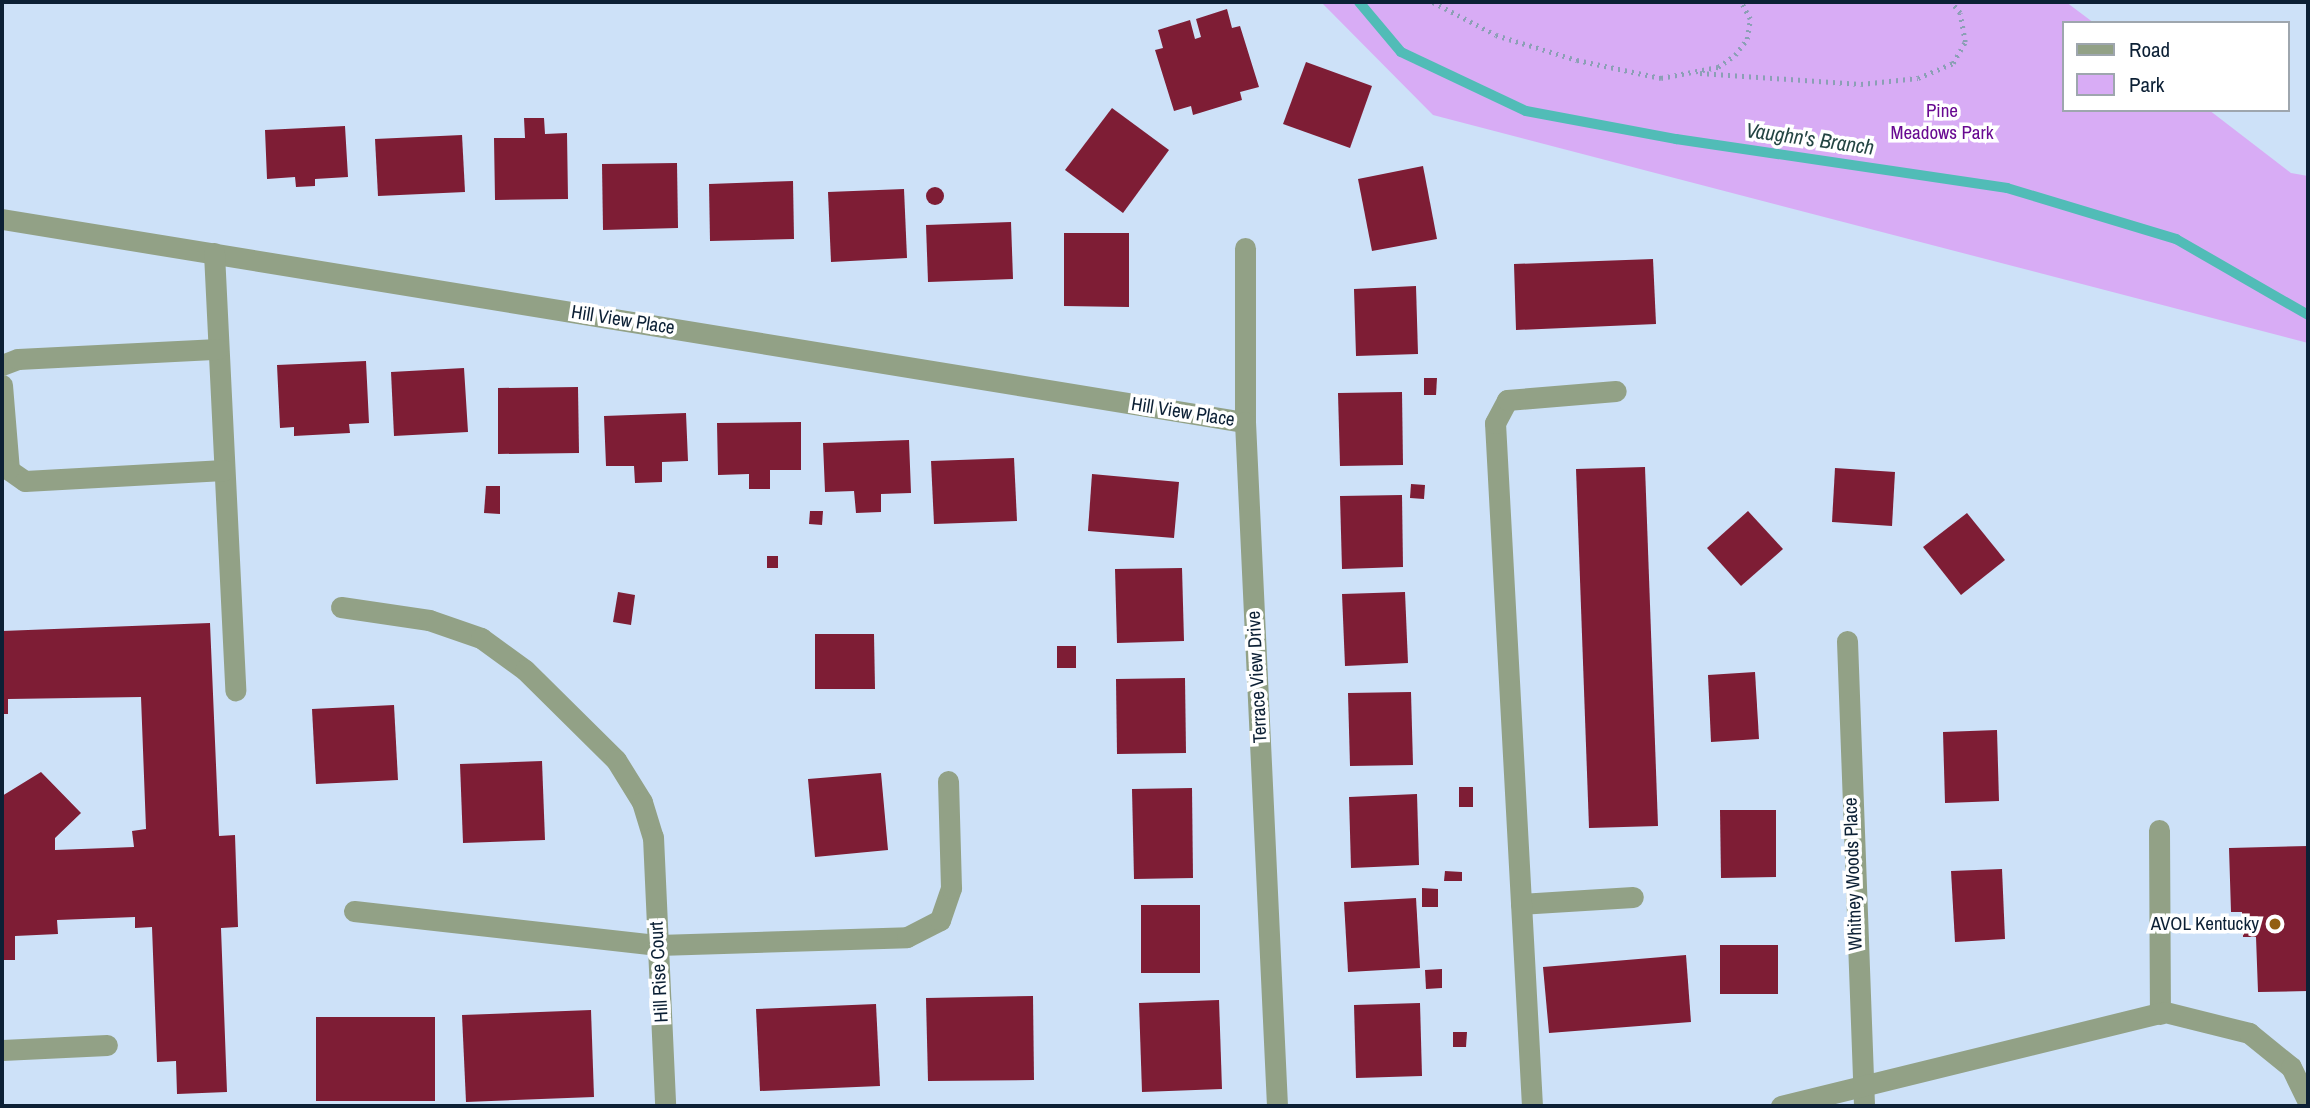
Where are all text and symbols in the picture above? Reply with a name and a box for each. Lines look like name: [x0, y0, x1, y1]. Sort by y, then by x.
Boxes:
legend: [2062, 21, 2289, 112]
text: Road: [2129, 35, 2170, 64]
text: Park: [2129, 70, 2164, 99]
park label: Pine Meadows Park: [1890, 100, 1994, 144]
water label: Vaughn's Branch: [1744, 118, 1876, 160]
street label: Hill View Place: [570, 301, 676, 339]
street label: Hill View Place: [1130, 393, 1236, 431]
street label: Terrace View Drive: [1242, 610, 1272, 744]
street label: Whitney Woods Place: [1839, 797, 1867, 951]
place label: AVOL Kentucky: [2150, 913, 2259, 935]
marker: AVOL Kentucky: [2265, 914, 2285, 934]
street label: Hill Rise Court: [645, 921, 673, 1023]

